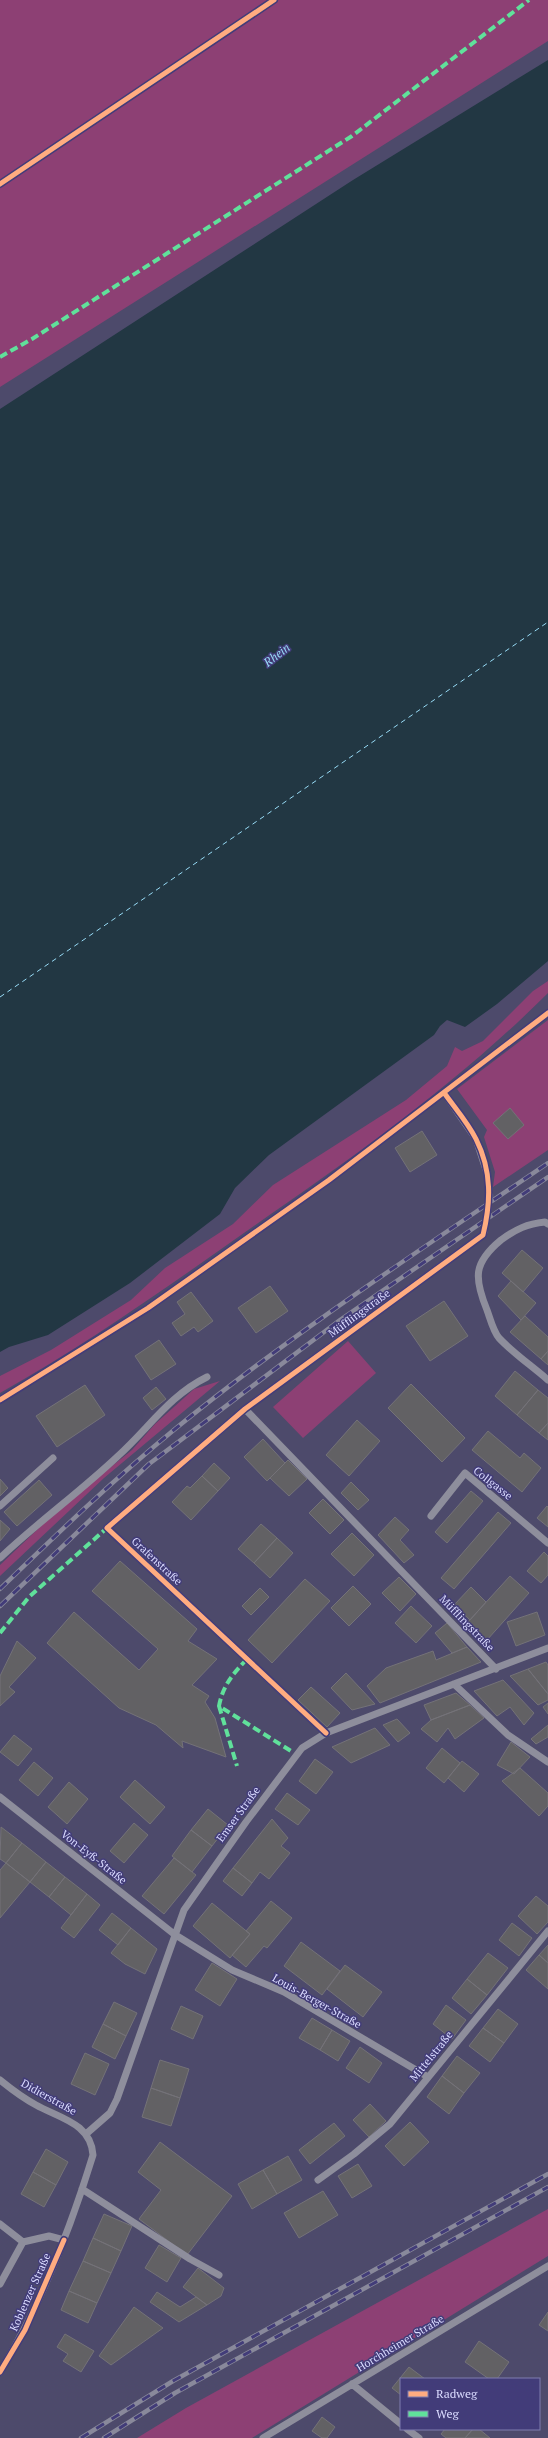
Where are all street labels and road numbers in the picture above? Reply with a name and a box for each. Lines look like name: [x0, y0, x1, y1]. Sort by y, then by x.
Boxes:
street label: Müfflingstraße: [325, 1286, 393, 1340]
street label: Collgasse: [471, 1463, 516, 1503]
street label: Grafenstraße: [129, 1534, 186, 1588]
street label: Müfflingstraße: [437, 1592, 498, 1655]
street label: Emser Straße: [213, 1783, 263, 1845]
street label: Von-Eyß-Straße: [58, 1827, 130, 1887]
street label: Louis-Berger-Straße: [270, 1971, 364, 2032]
street label: Mittelstraße: [406, 2028, 456, 2084]
street label: Didierstraße: [19, 2076, 80, 2118]
street label: Koblenzer Straße: [7, 2250, 54, 2333]
street label: Horchheimer Straße: [354, 2311, 447, 2375]

